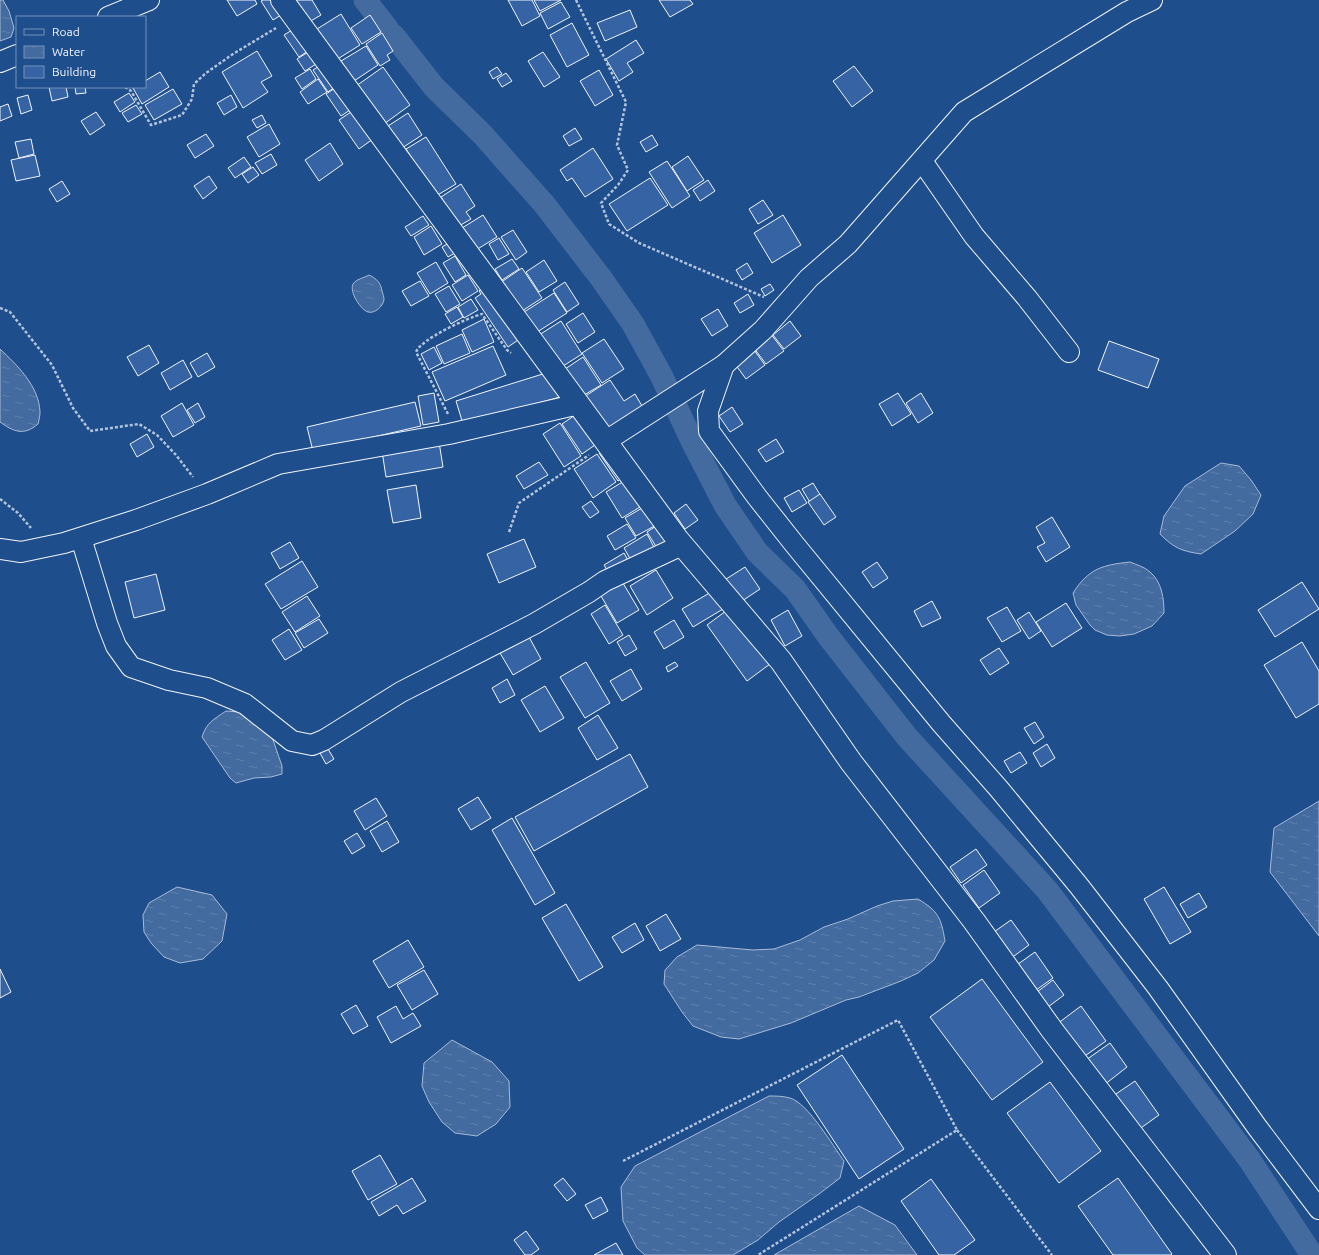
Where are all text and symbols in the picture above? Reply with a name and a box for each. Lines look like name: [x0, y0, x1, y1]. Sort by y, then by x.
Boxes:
legend: [16, 16, 146, 88]
text: Road: [52, 25, 80, 38]
text: Water: [52, 45, 85, 58]
text: Building: [52, 65, 96, 78]

